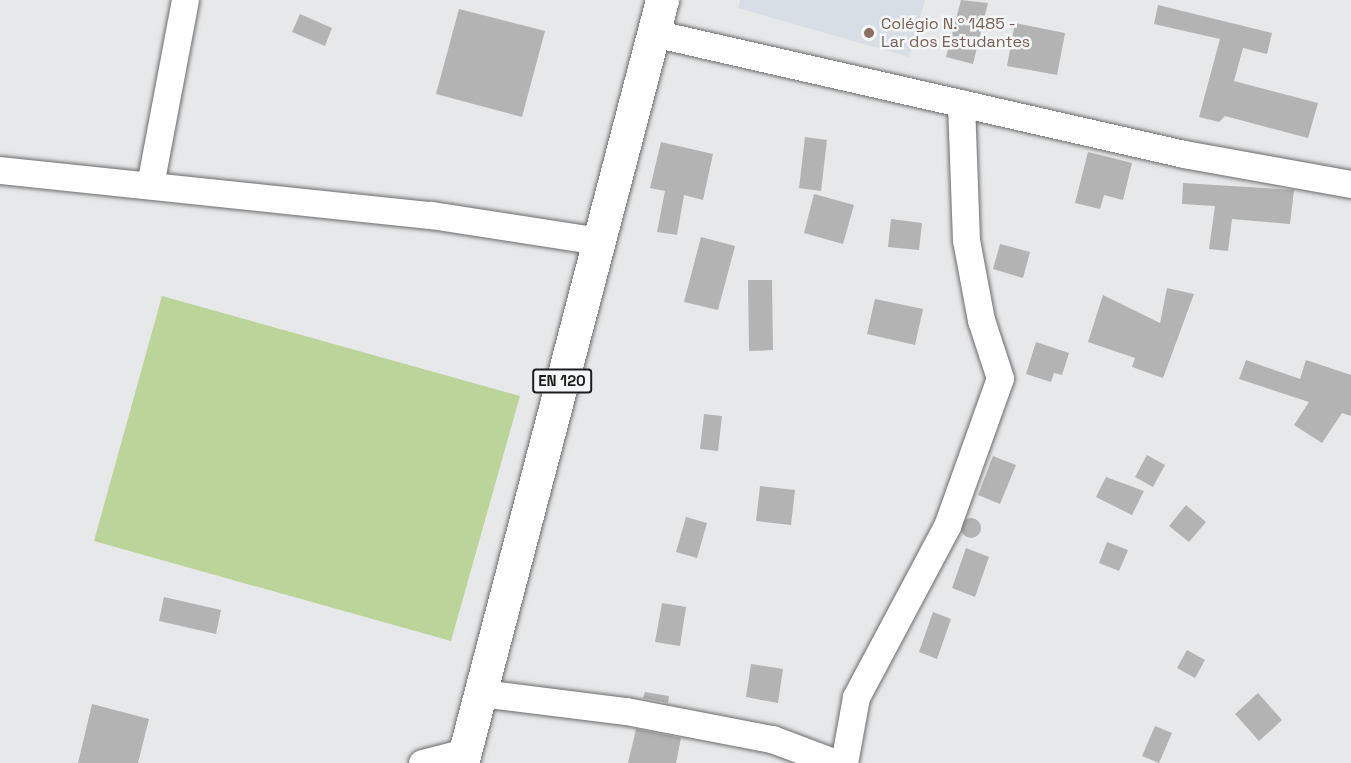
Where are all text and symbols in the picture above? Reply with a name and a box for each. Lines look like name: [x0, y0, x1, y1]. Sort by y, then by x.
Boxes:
place label: Colégio N.º 1485 - Lar dos Estudantes: [881, 14, 1030, 52]
marker: Colégio N.º 1485 - Lar dos Estudantes: [862, 26, 876, 40]
road number: EN 120: [532, 369, 592, 393]

